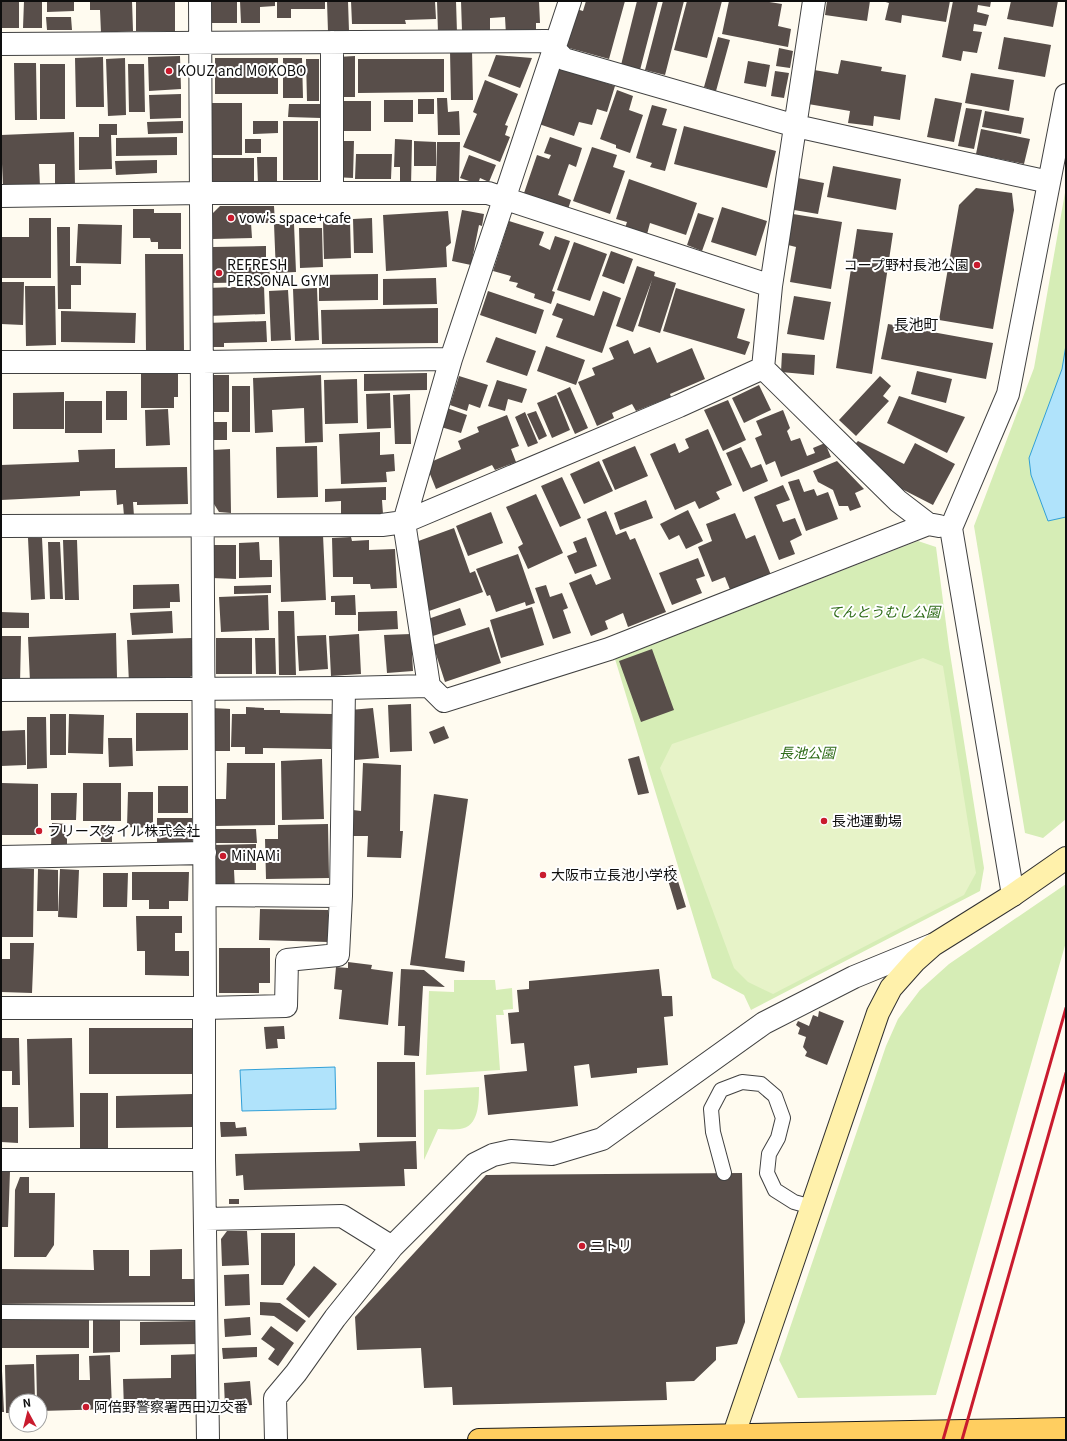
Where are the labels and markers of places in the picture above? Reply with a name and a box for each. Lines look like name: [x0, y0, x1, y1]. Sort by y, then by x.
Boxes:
place label: KOUZ and MOKOBO: [177, 60, 306, 80]
marker: KOUZ and MOKOBO: [164, 66, 174, 76]
place label: vow's space+cafe: [239, 207, 351, 227]
marker: vow's space+cafe: [226, 213, 236, 223]
place label: REFRESH PERSONAL GYM: [227, 254, 329, 290]
place label: コープ野村長池公園: [844, 254, 969, 274]
marker: コープ野村長池公園: [972, 260, 982, 270]
marker: REFRESH PERSONAL GYM: [214, 268, 224, 278]
place label: 長池運動場: [832, 810, 902, 830]
marker: 長池運動場: [819, 816, 829, 826]
place label: フリースタイル株式会社: [47, 820, 200, 840]
marker: フリースタイル株式会社: [34, 826, 44, 836]
place label: MiNAMi: [231, 845, 280, 865]
marker: MiNAMi: [218, 851, 228, 861]
place label: 大阪市立長池小学校: [551, 864, 677, 884]
marker: 大阪市立長池小学校: [538, 870, 548, 880]
place label: ニトリ: [590, 1235, 632, 1255]
marker: ニトリ: [577, 1241, 587, 1251]
place label: 阿倍野警察署西田辺交番: [94, 1396, 248, 1416]
marker: 阿倍野警察署西田辺交番: [81, 1402, 91, 1412]

